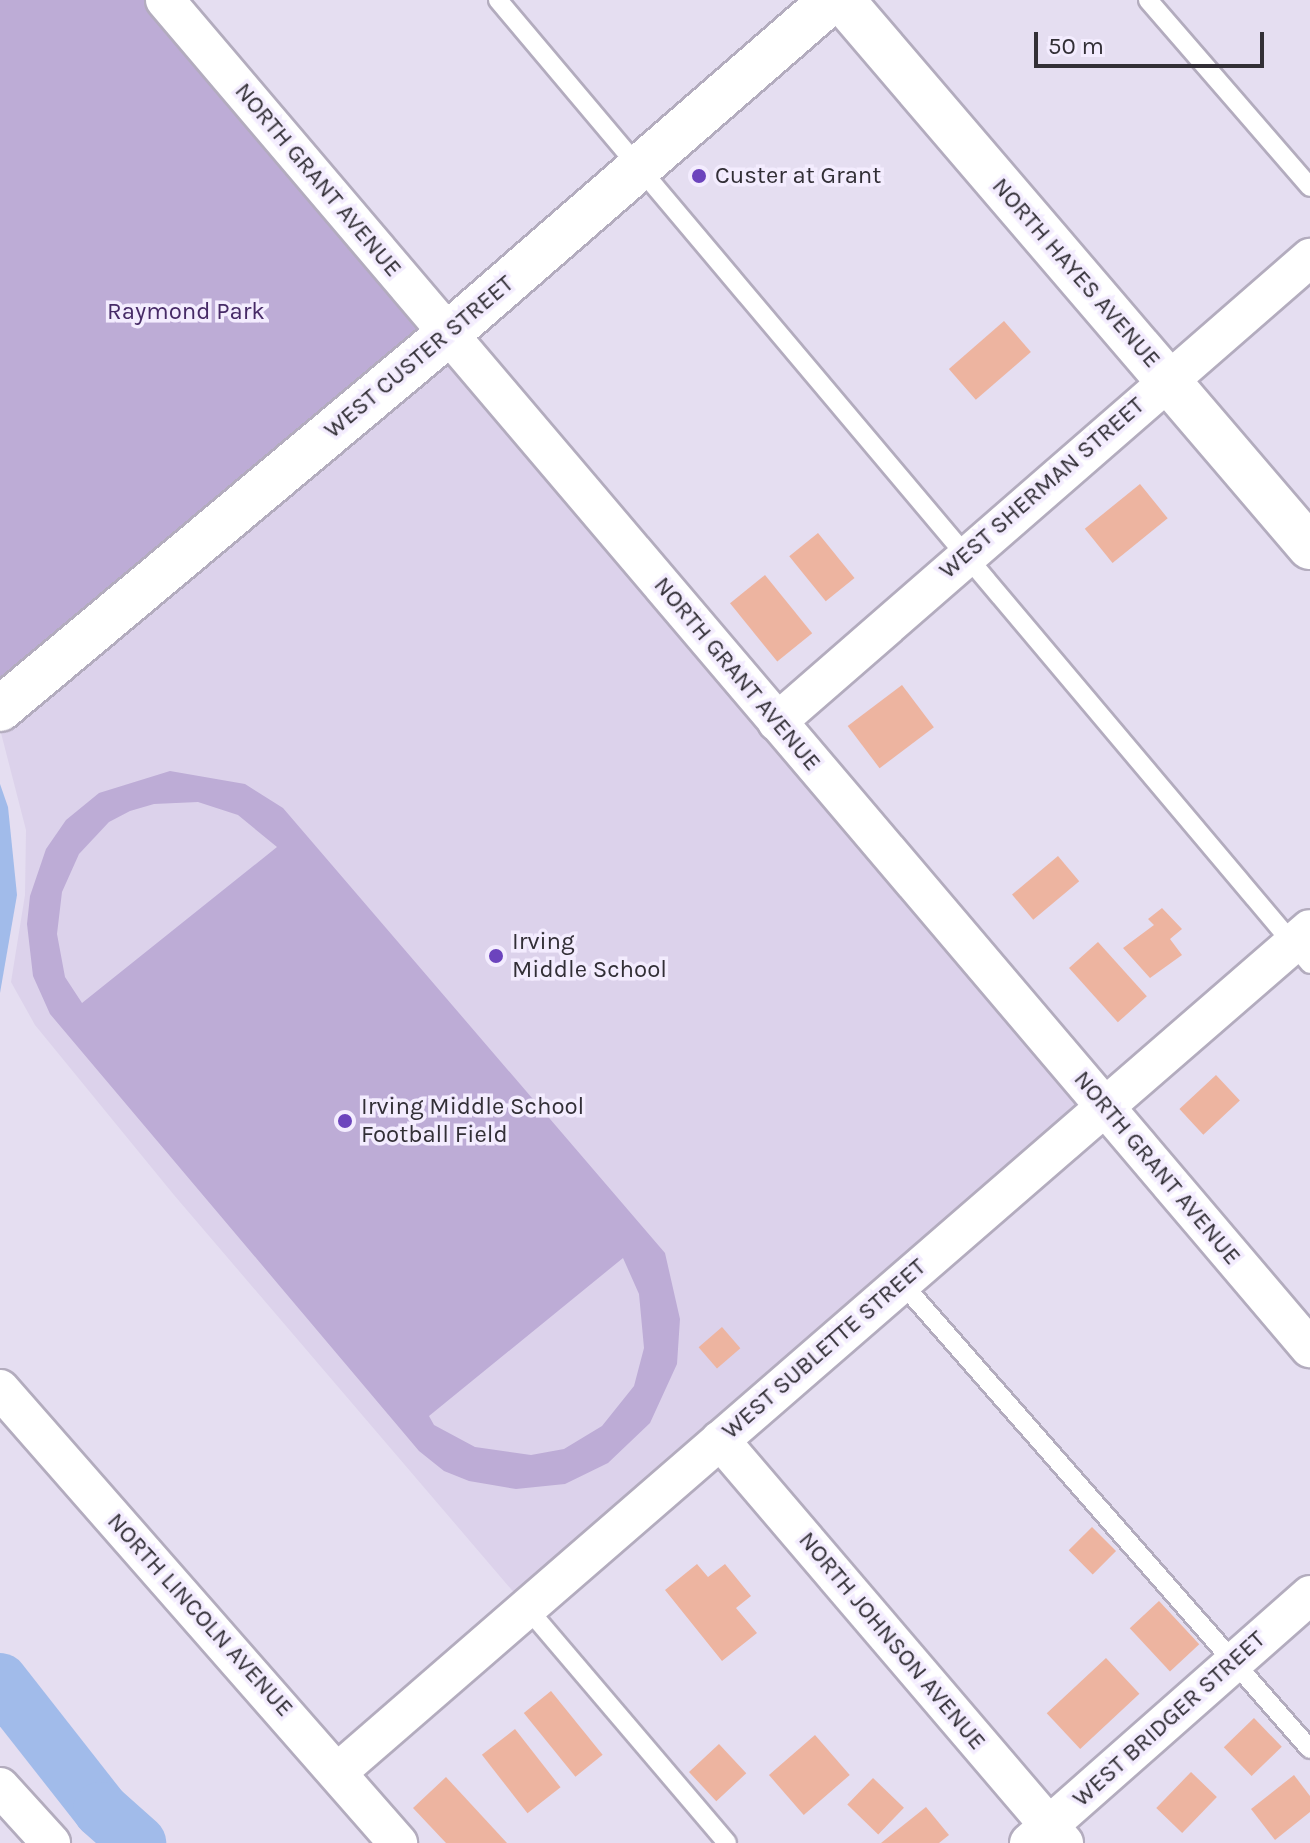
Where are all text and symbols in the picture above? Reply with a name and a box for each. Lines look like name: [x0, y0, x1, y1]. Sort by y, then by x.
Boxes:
scale bar: [1038, 16, 1268, 66]
text: 50 m: [1048, 32, 1104, 60]
street label: NORTH GRANT AVENUE: [229, 77, 407, 283]
place label: Custer at Grant: [715, 162, 881, 190]
marker: Custer at Grant: [690, 167, 708, 185]
street label: NORTH HAYES AVENUE: [986, 172, 1166, 374]
street label: WEST CUSTER STREET: [319, 269, 519, 445]
park label: Raymond Park: [107, 298, 265, 326]
street label: WEST SHERMAN STREET: [934, 391, 1150, 585]
street label: NORTH GRANT AVENUE: [648, 571, 826, 777]
place label: Irving Middle School: [512, 928, 667, 984]
marker: Irving Middle School: [487, 947, 505, 965]
street label: NORTH GRANT AVENUE: [1068, 1065, 1246, 1271]
place label: Irving Middle School Football Field: [361, 1093, 584, 1149]
marker: Irving Middle School Football Field: [336, 1112, 354, 1130]
street label: WEST SUBLETTE STREET: [716, 1253, 932, 1445]
street label: NORTH LINCOLN AVENUE: [101, 1507, 299, 1723]
street label: NORTH JOHNSON AVENUE: [792, 1526, 992, 1756]
street label: WEST BRIDGER STREET: [1067, 1625, 1271, 1813]

